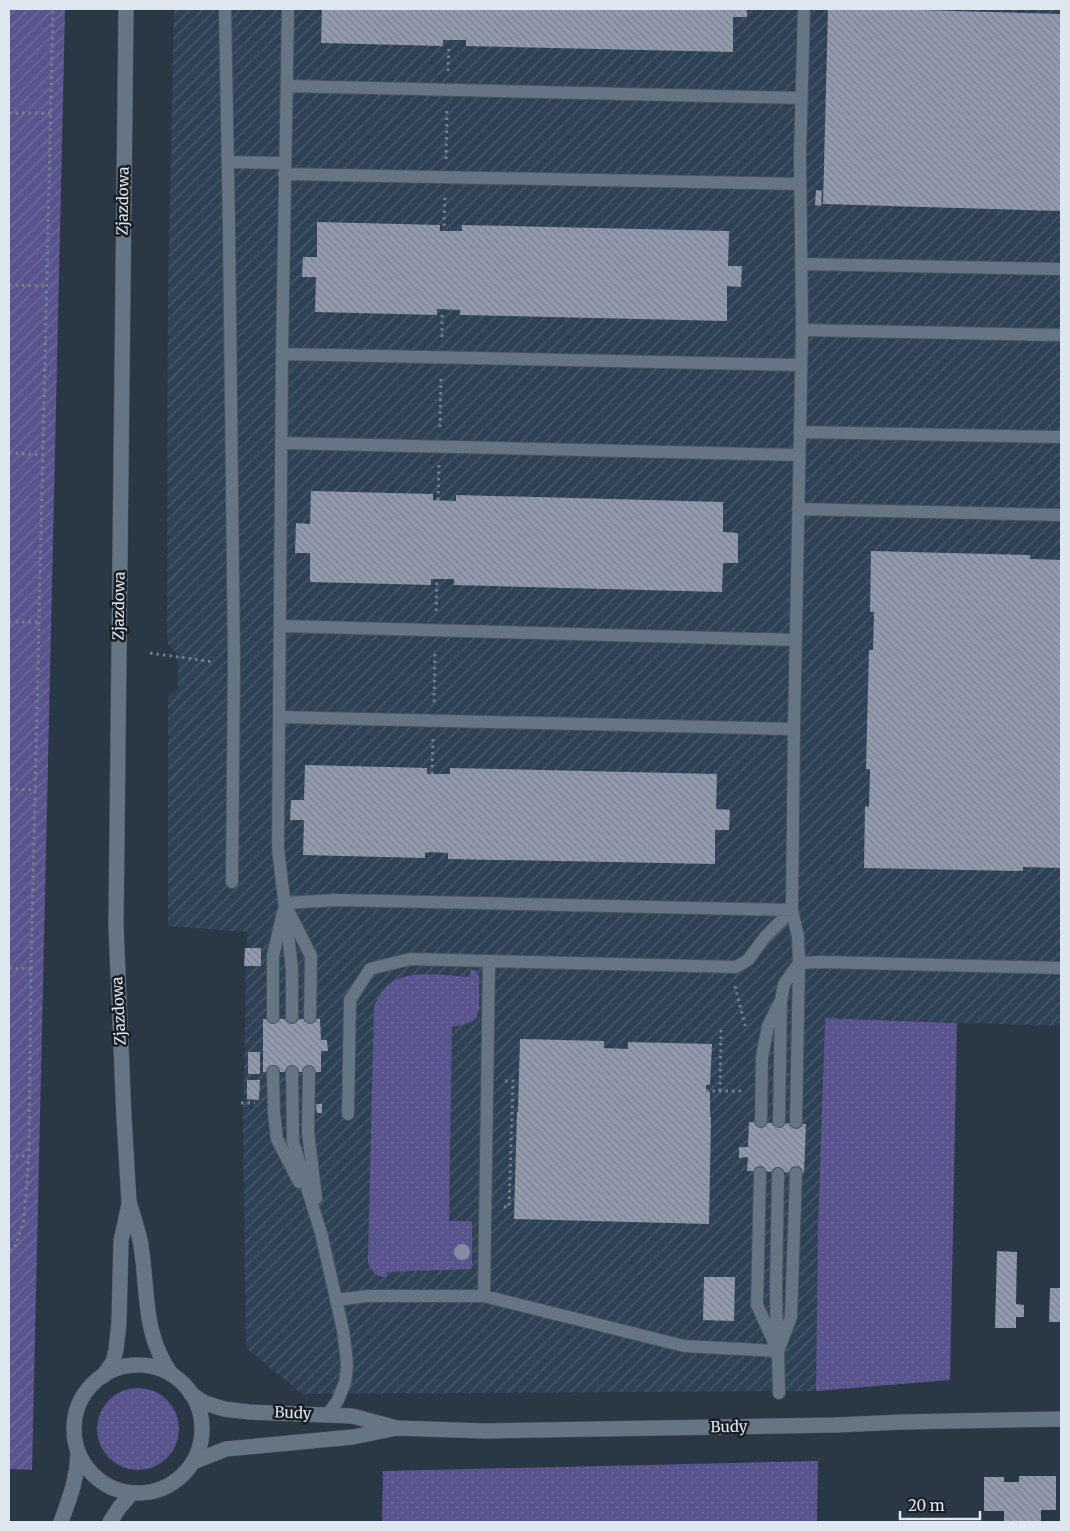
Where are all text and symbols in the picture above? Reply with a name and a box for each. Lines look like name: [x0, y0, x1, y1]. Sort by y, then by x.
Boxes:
street label: Zjazdowa: [112, 166, 133, 235]
street label: Zjazdowa: [108, 571, 129, 640]
street label: Zjazdowa: [107, 976, 130, 1046]
street label: Budy: [274, 1402, 312, 1423]
street label: Budy: [710, 1417, 748, 1436]
scale bar: [900, 1488, 980, 1520]
text: 20 m: [908, 1496, 945, 1515]

